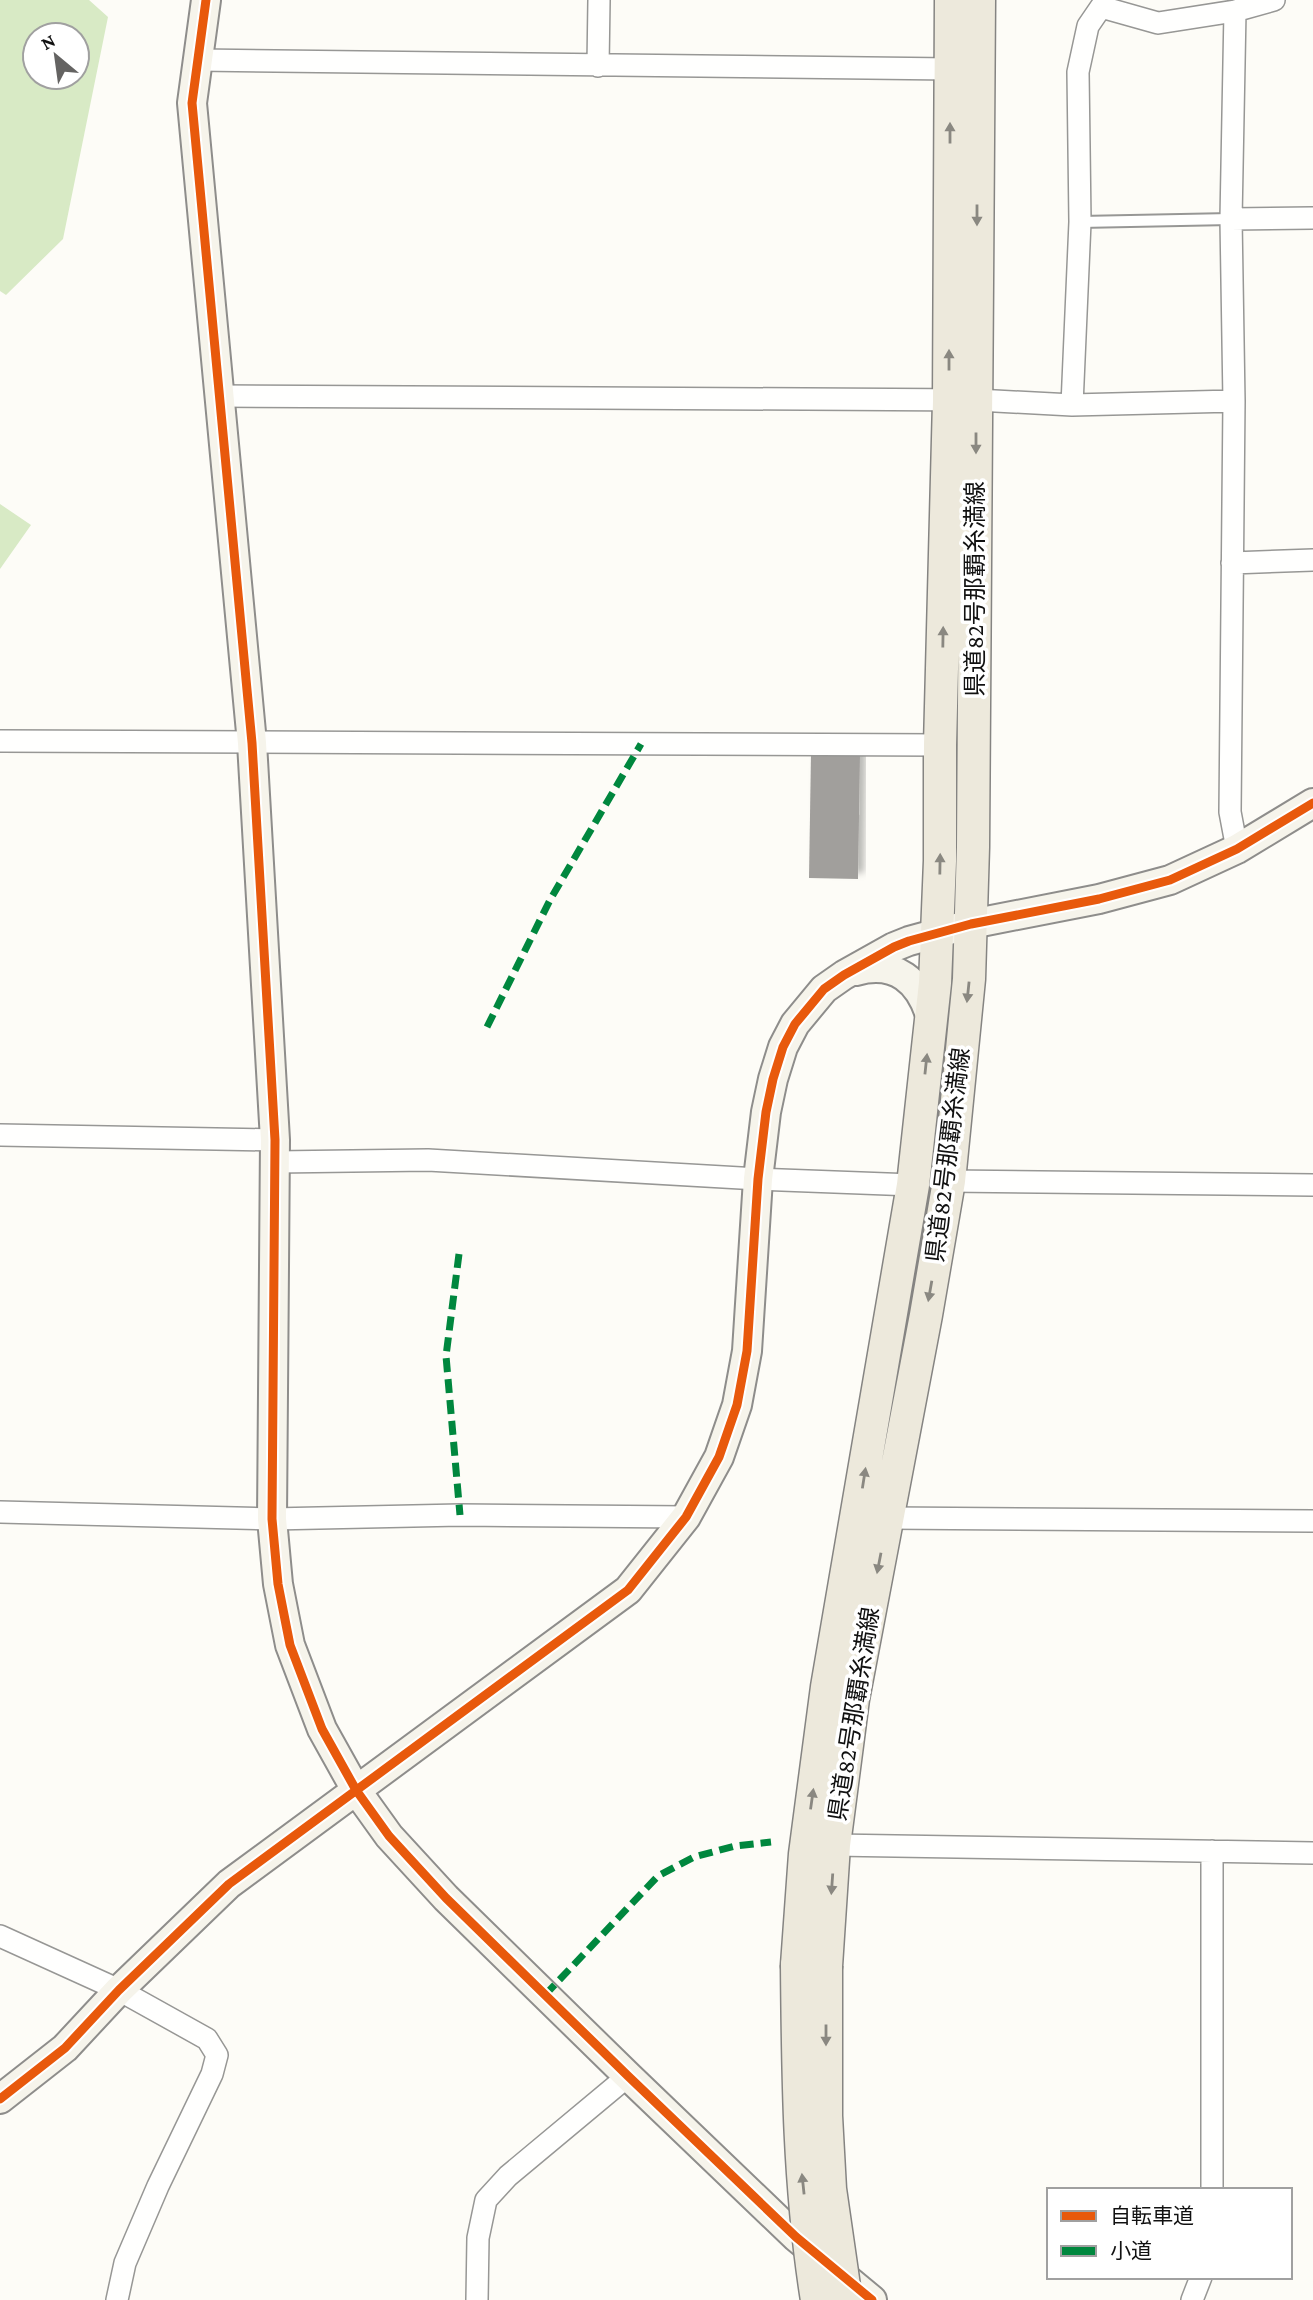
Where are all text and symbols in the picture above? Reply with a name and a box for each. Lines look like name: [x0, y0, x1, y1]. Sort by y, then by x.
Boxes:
north arrow: [21, 21, 91, 91]
text: N: [37, 29, 59, 54]
one-way arrow: [944, 122, 956, 144]
one-way arrow: [971, 204, 983, 226]
one-way arrow: [943, 349, 955, 371]
one-way arrow: [971, 432, 982, 454]
street label: 県道82号那覇糸満線: [961, 481, 988, 697]
one-way arrow: [937, 626, 949, 648]
one-way arrow: [934, 853, 946, 875]
one-way arrow: [962, 982, 973, 1004]
street label: 県道82号那覇糸満線: [921, 1046, 974, 1264]
one-way arrow: [921, 1052, 932, 1074]
one-way arrow: [924, 1280, 935, 1302]
one-way arrow: [859, 1467, 870, 1489]
one-way arrow: [873, 1552, 884, 1574]
street label: 県道82号那覇糸満線: [823, 1605, 884, 1823]
one-way arrow: [807, 1788, 818, 1810]
one-way arrow: [826, 1874, 837, 1896]
one-way arrow: [820, 2024, 832, 2046]
one-way arrow: [797, 2172, 808, 2194]
legend: [1047, 2188, 1292, 2279]
text: 自転車道: [1110, 2204, 1194, 2228]
text: 小道: [1110, 2239, 1152, 2263]

